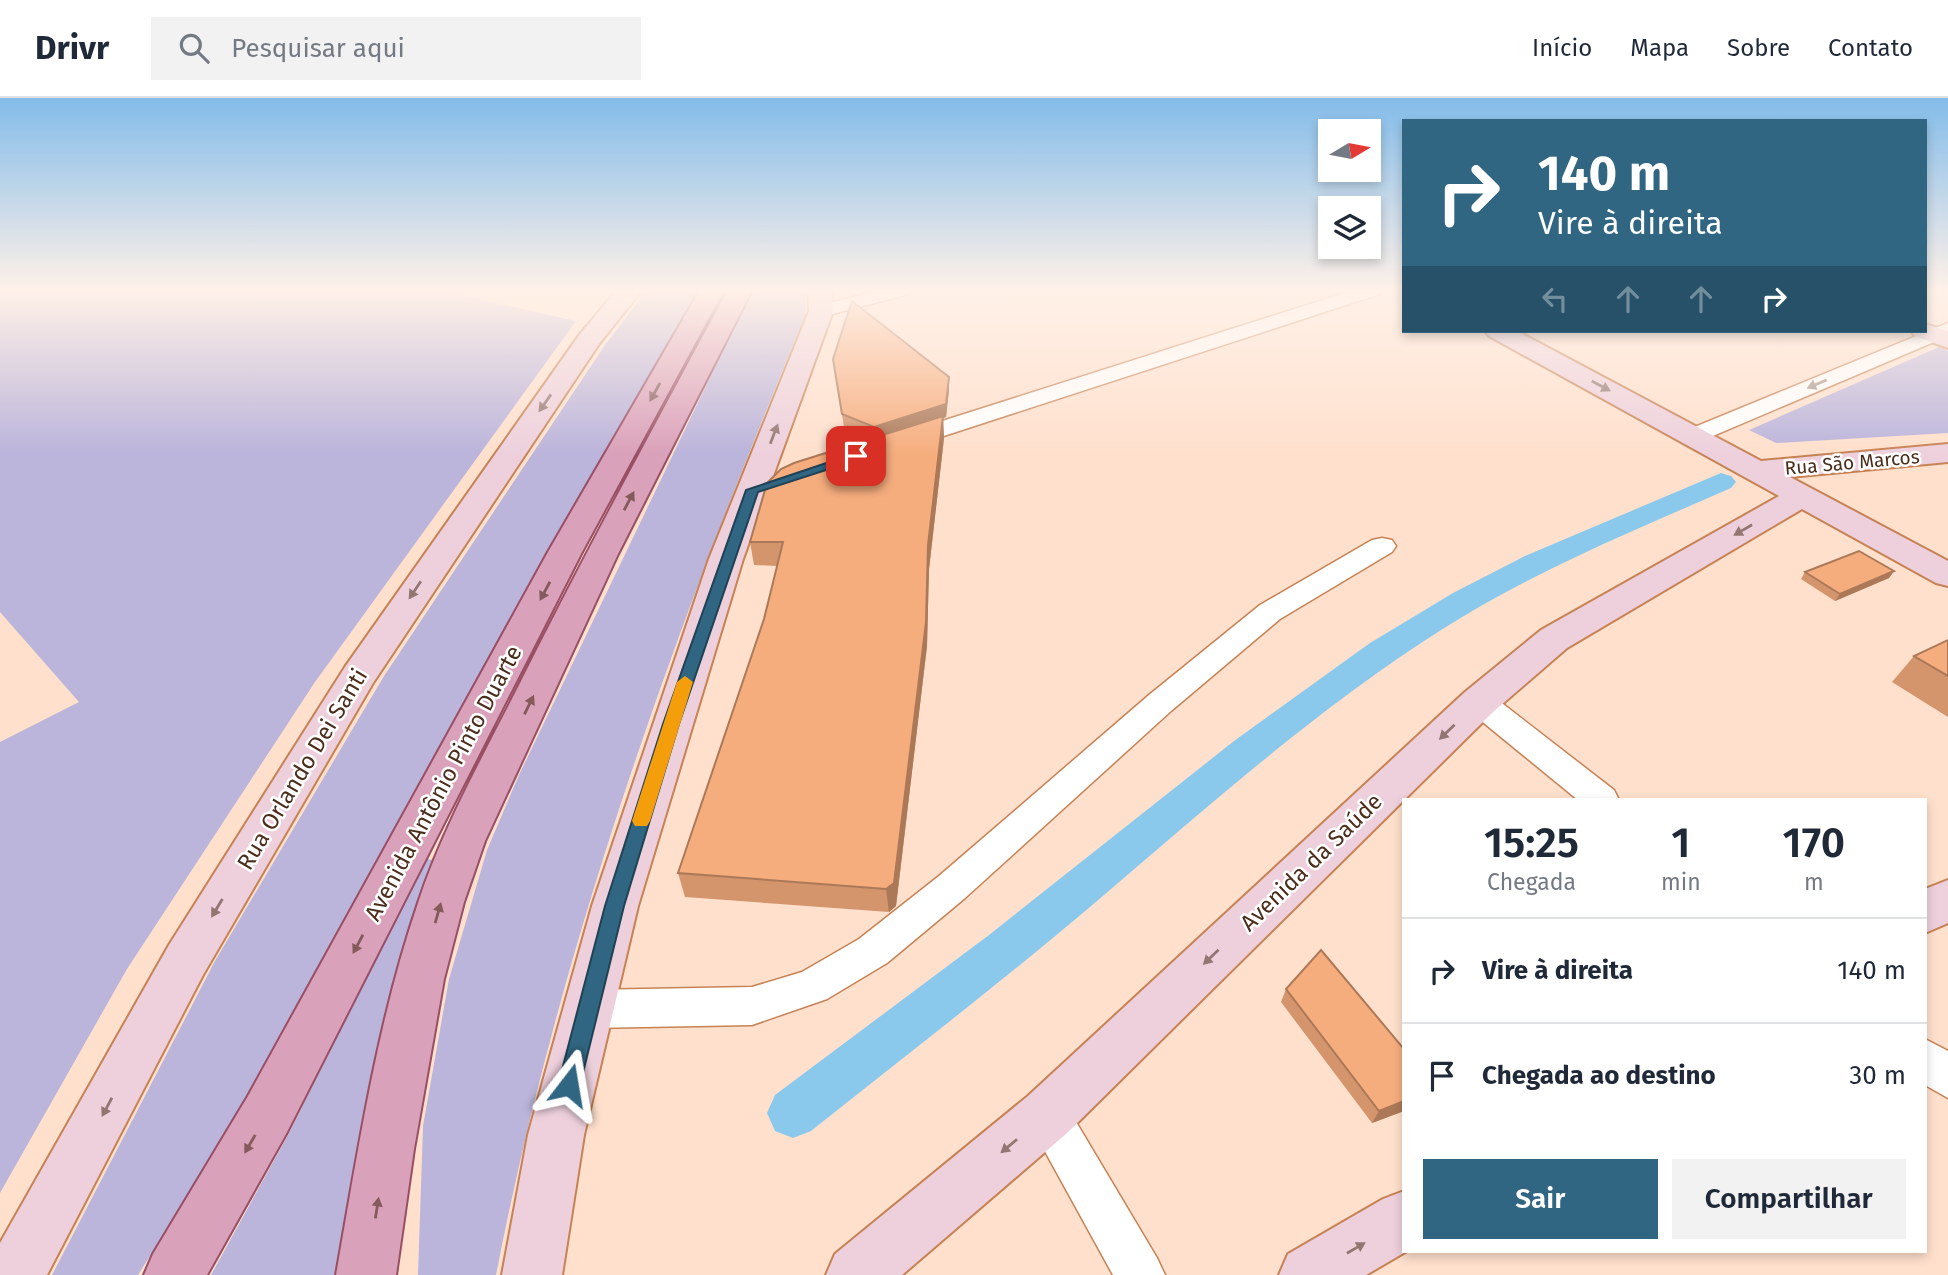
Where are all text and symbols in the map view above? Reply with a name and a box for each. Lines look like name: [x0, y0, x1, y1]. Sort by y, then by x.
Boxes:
search box: [151, 17, 641, 80]
text: Drivr: [35, 28, 109, 68]
icon: search: [175, 29, 213, 67]
text: Pesquisar aqui: [231, 33, 405, 64]
text: Início: [1532, 34, 1592, 62]
text: Mapa: [1630, 34, 1689, 62]
text: Sobre: [1727, 34, 1790, 62]
text: Contato: [1828, 34, 1913, 62]
north arrow: [1318, 119, 1381, 182]
map controls: [1318, 119, 1381, 259]
text: 140 m: [1538, 144, 1670, 203]
icon: right: [1423, 147, 1514, 238]
button: layers: [1318, 196, 1381, 259]
text: Vire à direita: [1538, 204, 1723, 242]
icon: left: [1536, 280, 1574, 318]
icon: ahead: [1609, 280, 1647, 318]
icon: ahead: [1682, 280, 1720, 318]
icon: right: [1755, 280, 1793, 318]
one-way arrow: [1807, 379, 1828, 390]
one-way arrow: [1591, 381, 1611, 392]
one-way arrow: [649, 382, 661, 402]
one-way arrow: [538, 394, 552, 412]
one-way arrow: [768, 423, 779, 444]
pin: [826, 426, 886, 486]
icon: arrive: [837, 437, 875, 475]
street label: Rua São Marcos: [1784, 445, 1921, 480]
one-way arrow: [623, 491, 635, 511]
one-way arrow: [1733, 524, 1752, 536]
one-way arrow: [409, 581, 422, 600]
one-way arrow: [539, 581, 550, 601]
street label: Avenida Antônio Pinto Duarte: [358, 641, 528, 925]
street label: Rua Orlando Dei Santi: [231, 663, 373, 875]
one-way arrow: [523, 695, 534, 715]
one-way arrow: [1439, 724, 1456, 740]
street label: Avenida da Saúde: [1234, 787, 1388, 937]
text: 15:25: [1484, 818, 1579, 868]
text: 1: [1671, 818, 1690, 868]
text: 170: [1783, 818, 1845, 868]
text: Chegada: [1487, 868, 1576, 896]
text: min: [1661, 868, 1701, 896]
text: m: [1804, 868, 1824, 896]
one-way arrow: [211, 899, 224, 918]
one-way arrow: [433, 902, 444, 924]
one-way arrow: [352, 934, 364, 954]
one-way arrow: [1203, 949, 1220, 966]
icon: right: [1423, 952, 1461, 990]
text: Vire à direita: [1482, 955, 1633, 986]
text: 140 m: [1837, 955, 1906, 986]
position arrow: [532, 1048, 606, 1122]
icon: arrive: [1423, 1057, 1461, 1095]
text: Chegada ao destino: [1482, 1060, 1716, 1091]
text: 30 m: [1849, 1060, 1906, 1091]
one-way arrow: [101, 1097, 112, 1117]
one-way arrow: [244, 1135, 256, 1154]
one-way arrow: [1001, 1138, 1018, 1153]
button: Sair: [1423, 1159, 1658, 1239]
button: Compartilhar: [1672, 1159, 1906, 1239]
one-way arrow: [372, 1196, 383, 1218]
one-way arrow: [1347, 1241, 1366, 1254]

